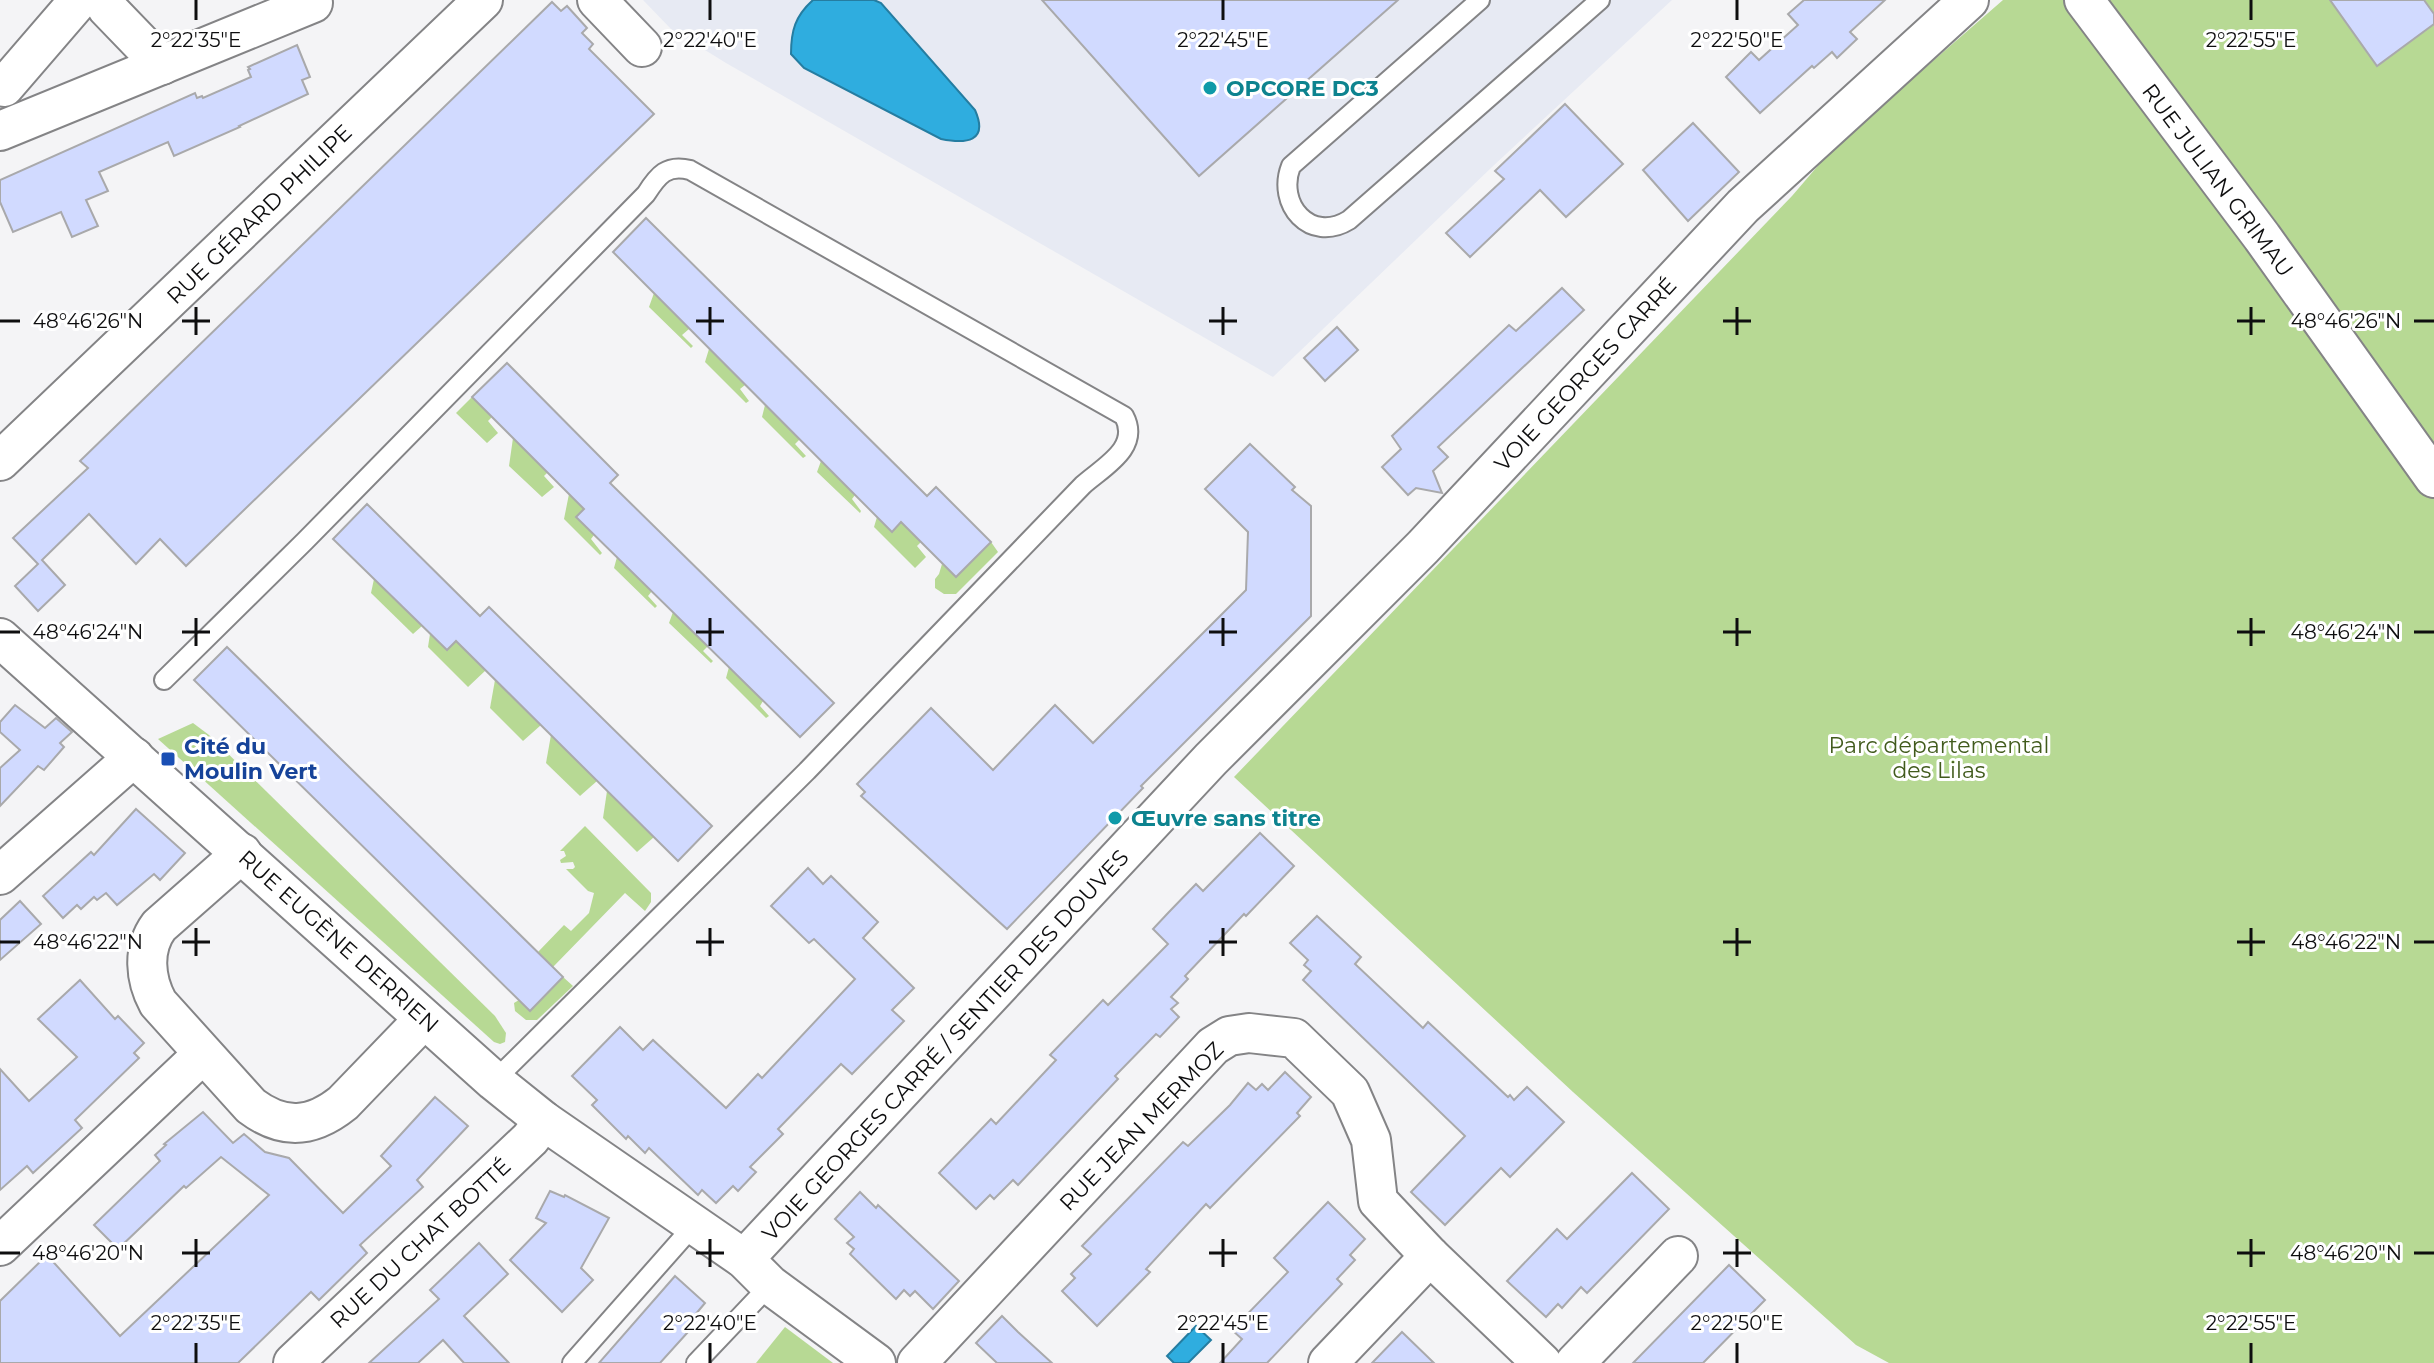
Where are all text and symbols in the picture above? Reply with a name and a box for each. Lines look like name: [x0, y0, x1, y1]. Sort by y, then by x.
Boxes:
text: 2°22'35"E: [151, 28, 241, 52]
text: 2°22'40"E: [663, 28, 757, 52]
text: 2°22'45"E: [1177, 28, 1269, 52]
text: 2°22'50"E: [1691, 28, 1783, 52]
text: 2°22'55"E: [2206, 28, 2296, 52]
place label: OPCORE DC3: [1226, 75, 1379, 102]
street label: RUE JULIAN GRIMAU: [2136, 78, 2299, 282]
marker: OPCORE DC3: [1201, 79, 1219, 97]
street label: RUE GÉRARD PHILIPE: [161, 119, 358, 310]
street label: VOIE GEORGES CARRÉ: [1489, 272, 1682, 477]
text: 48°46'26"N: [33, 309, 143, 333]
text: 48°46'26"N: [2291, 309, 2401, 333]
text: 48°46'24"N: [33, 620, 143, 644]
text: 48°46'24"N: [2291, 620, 2401, 644]
park label: Parc départemental des Lilas: [1828, 732, 2050, 784]
place label: Cité du Moulin Vert: [184, 733, 318, 785]
marker: Cité du Moulin Vert: [159, 750, 177, 768]
place label: Œuvre sans titre: [1131, 805, 1321, 832]
marker: Œuvre sans titre: [1106, 809, 1124, 827]
street label: RUE EUGÈNE DERRIEN: [233, 844, 444, 1038]
street label: VOIE GEORGES CARRÉ / SENTIER DES DOUVES: [756, 844, 1134, 1247]
text: 48°46'22"N: [33, 930, 143, 954]
text: 48°46'22"N: [2291, 930, 2401, 954]
street label: RUE JEAN MERMOZ: [1054, 1036, 1229, 1216]
street label: RUE DU CHAT BOTTÉ: [324, 1153, 516, 1334]
text: 48°46'20"N: [32, 1241, 144, 1265]
text: 48°46'20"N: [2290, 1241, 2402, 1265]
text: 2°22'35"E: [151, 1311, 241, 1335]
text: 2°22'40"E: [663, 1311, 757, 1335]
text: 2°22'45"E: [1177, 1311, 1269, 1335]
text: 2°22'50"E: [1691, 1311, 1783, 1335]
text: 2°22'55"E: [2206, 1311, 2296, 1335]

